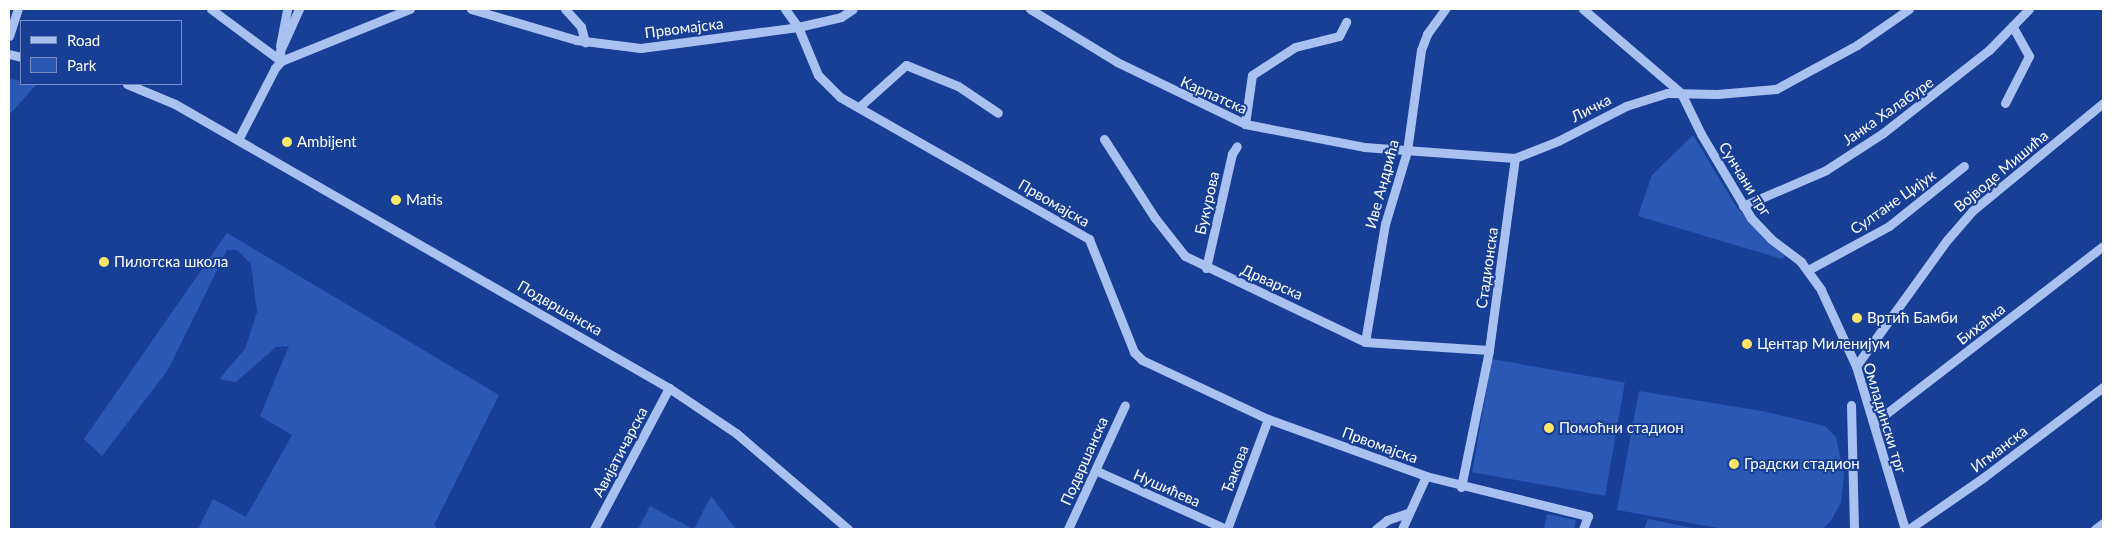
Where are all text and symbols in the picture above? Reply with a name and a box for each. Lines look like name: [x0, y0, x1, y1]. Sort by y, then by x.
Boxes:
street label: Првомајска: [644, 14, 724, 42]
legend: [20, 20, 182, 85]
text: Road: [67, 31, 100, 49]
text: Park: [67, 56, 96, 74]
street label: Карпатска: [1178, 72, 1250, 118]
street label: Јанка Халабуре: [1839, 73, 1937, 149]
street label: Личка: [1568, 90, 1614, 126]
street label: Војводе Мишића: [1950, 126, 2052, 216]
place label: Ambijent: [297, 133, 357, 151]
marker: Ambijent: [281, 136, 293, 148]
street label: Иве Андрића: [1362, 138, 1402, 230]
street label: Сунчани трг: [1715, 139, 1775, 219]
street label: Султане Цијук: [1847, 166, 1939, 238]
street label: Букурова: [1191, 170, 1223, 236]
street label: Првомајска: [1015, 175, 1093, 231]
place label: Matis: [406, 191, 443, 209]
marker: Matis: [390, 194, 402, 206]
street label: Стадионска: [1472, 226, 1502, 310]
place label: Пилотска школа: [114, 253, 228, 271]
marker: Пилотска школа: [98, 256, 110, 268]
street label: Дрварска: [1238, 260, 1306, 304]
street label: Подвршанска: [514, 277, 606, 339]
street label: Бихаћка: [1953, 300, 2009, 348]
place label: Вртић Бамби: [1867, 309, 1958, 327]
marker: Вртић Бамби: [1851, 312, 1863, 324]
place label: Центар Миленијум: [1757, 335, 1890, 353]
marker: Центар Миленијум: [1741, 338, 1753, 350]
street label: Омладински трг: [1860, 361, 1910, 475]
street label: Авијатичарска: [589, 404, 651, 500]
street label: Подвршанска: [1057, 414, 1111, 508]
place label: Помоћни стадион: [1559, 419, 1684, 437]
marker: Помоћни стадион: [1543, 422, 1555, 434]
street label: Игманска: [1967, 422, 2031, 476]
street label: Првомајска: [1340, 423, 1420, 467]
street label: Ђакова: [1218, 443, 1252, 495]
place label: Градски стадион: [1744, 455, 1860, 473]
marker: Градски стадион: [1728, 458, 1740, 470]
street label: Нушићева: [1131, 465, 1203, 511]

